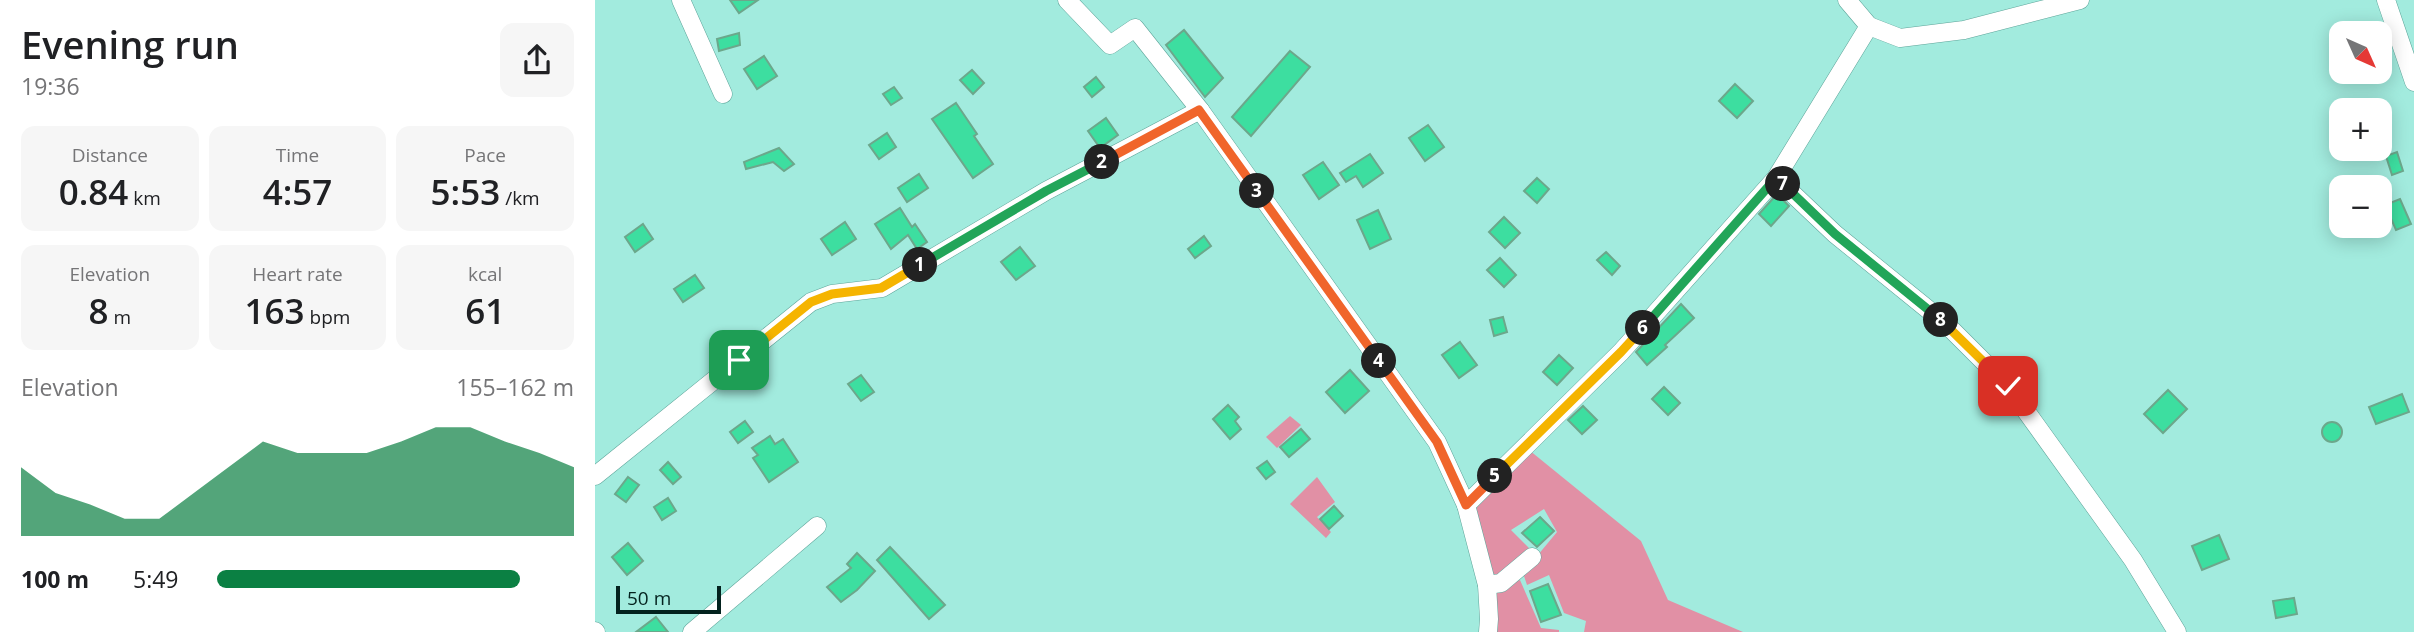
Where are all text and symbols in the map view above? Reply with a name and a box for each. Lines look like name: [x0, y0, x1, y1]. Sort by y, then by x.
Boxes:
text: Evening run: [21, 18, 239, 70]
north arrow: [2329, 21, 2392, 84]
map controls: [2329, 21, 2392, 238]
button: share: [500, 23, 574, 97]
text: 19:36: [21, 70, 80, 102]
button: +: [2329, 98, 2392, 161]
text: Distance: [72, 142, 148, 168]
text: Time: [276, 142, 319, 168]
text: Pace: [464, 142, 506, 168]
pin: 2: [1085, 144, 1119, 180]
text: 2: [1096, 148, 1107, 174]
pin: 7: [1765, 166, 1801, 202]
text: 0.84: [59, 168, 128, 215]
text: 4:57: [263, 168, 332, 215]
text: 5:53: [431, 168, 500, 215]
text: 7: [1777, 170, 1788, 196]
pin: 3: [1239, 174, 1275, 208]
button: −: [2329, 175, 2392, 238]
text: 3: [1251, 177, 1262, 203]
text: km: [128, 185, 161, 211]
text: /km: [500, 185, 540, 211]
pin: 1: [903, 247, 937, 282]
text: 1: [914, 251, 925, 277]
text: Elevation: [69, 261, 150, 287]
text: Heart rate: [252, 261, 343, 287]
text: kcal: [468, 261, 502, 287]
text: 8: [89, 287, 109, 334]
text: 163: [245, 287, 305, 334]
text: 61: [465, 287, 505, 334]
pin: 8: [1923, 302, 1959, 338]
text: m: [109, 304, 131, 330]
text: bpm: [305, 304, 350, 330]
text: 8: [1935, 306, 1946, 332]
pin: 6: [1625, 310, 1661, 346]
text: 6: [1637, 314, 1648, 340]
pin: [709, 330, 769, 390]
icon: arrive: [720, 341, 758, 379]
pin: 4: [1361, 344, 1397, 378]
text: 4: [1373, 347, 1384, 373]
pin: [1978, 356, 2038, 416]
icon: check: [1989, 367, 2027, 405]
text: Elevation: [21, 371, 119, 403]
text: 155–162 m: [456, 371, 574, 403]
pin: 5: [1478, 458, 1513, 494]
text: 5: [1489, 462, 1500, 488]
text: 100 m: [21, 563, 89, 595]
text: 5:49: [133, 563, 179, 595]
scale bar: [616, 583, 721, 615]
text: 50 m: [627, 585, 671, 611]

